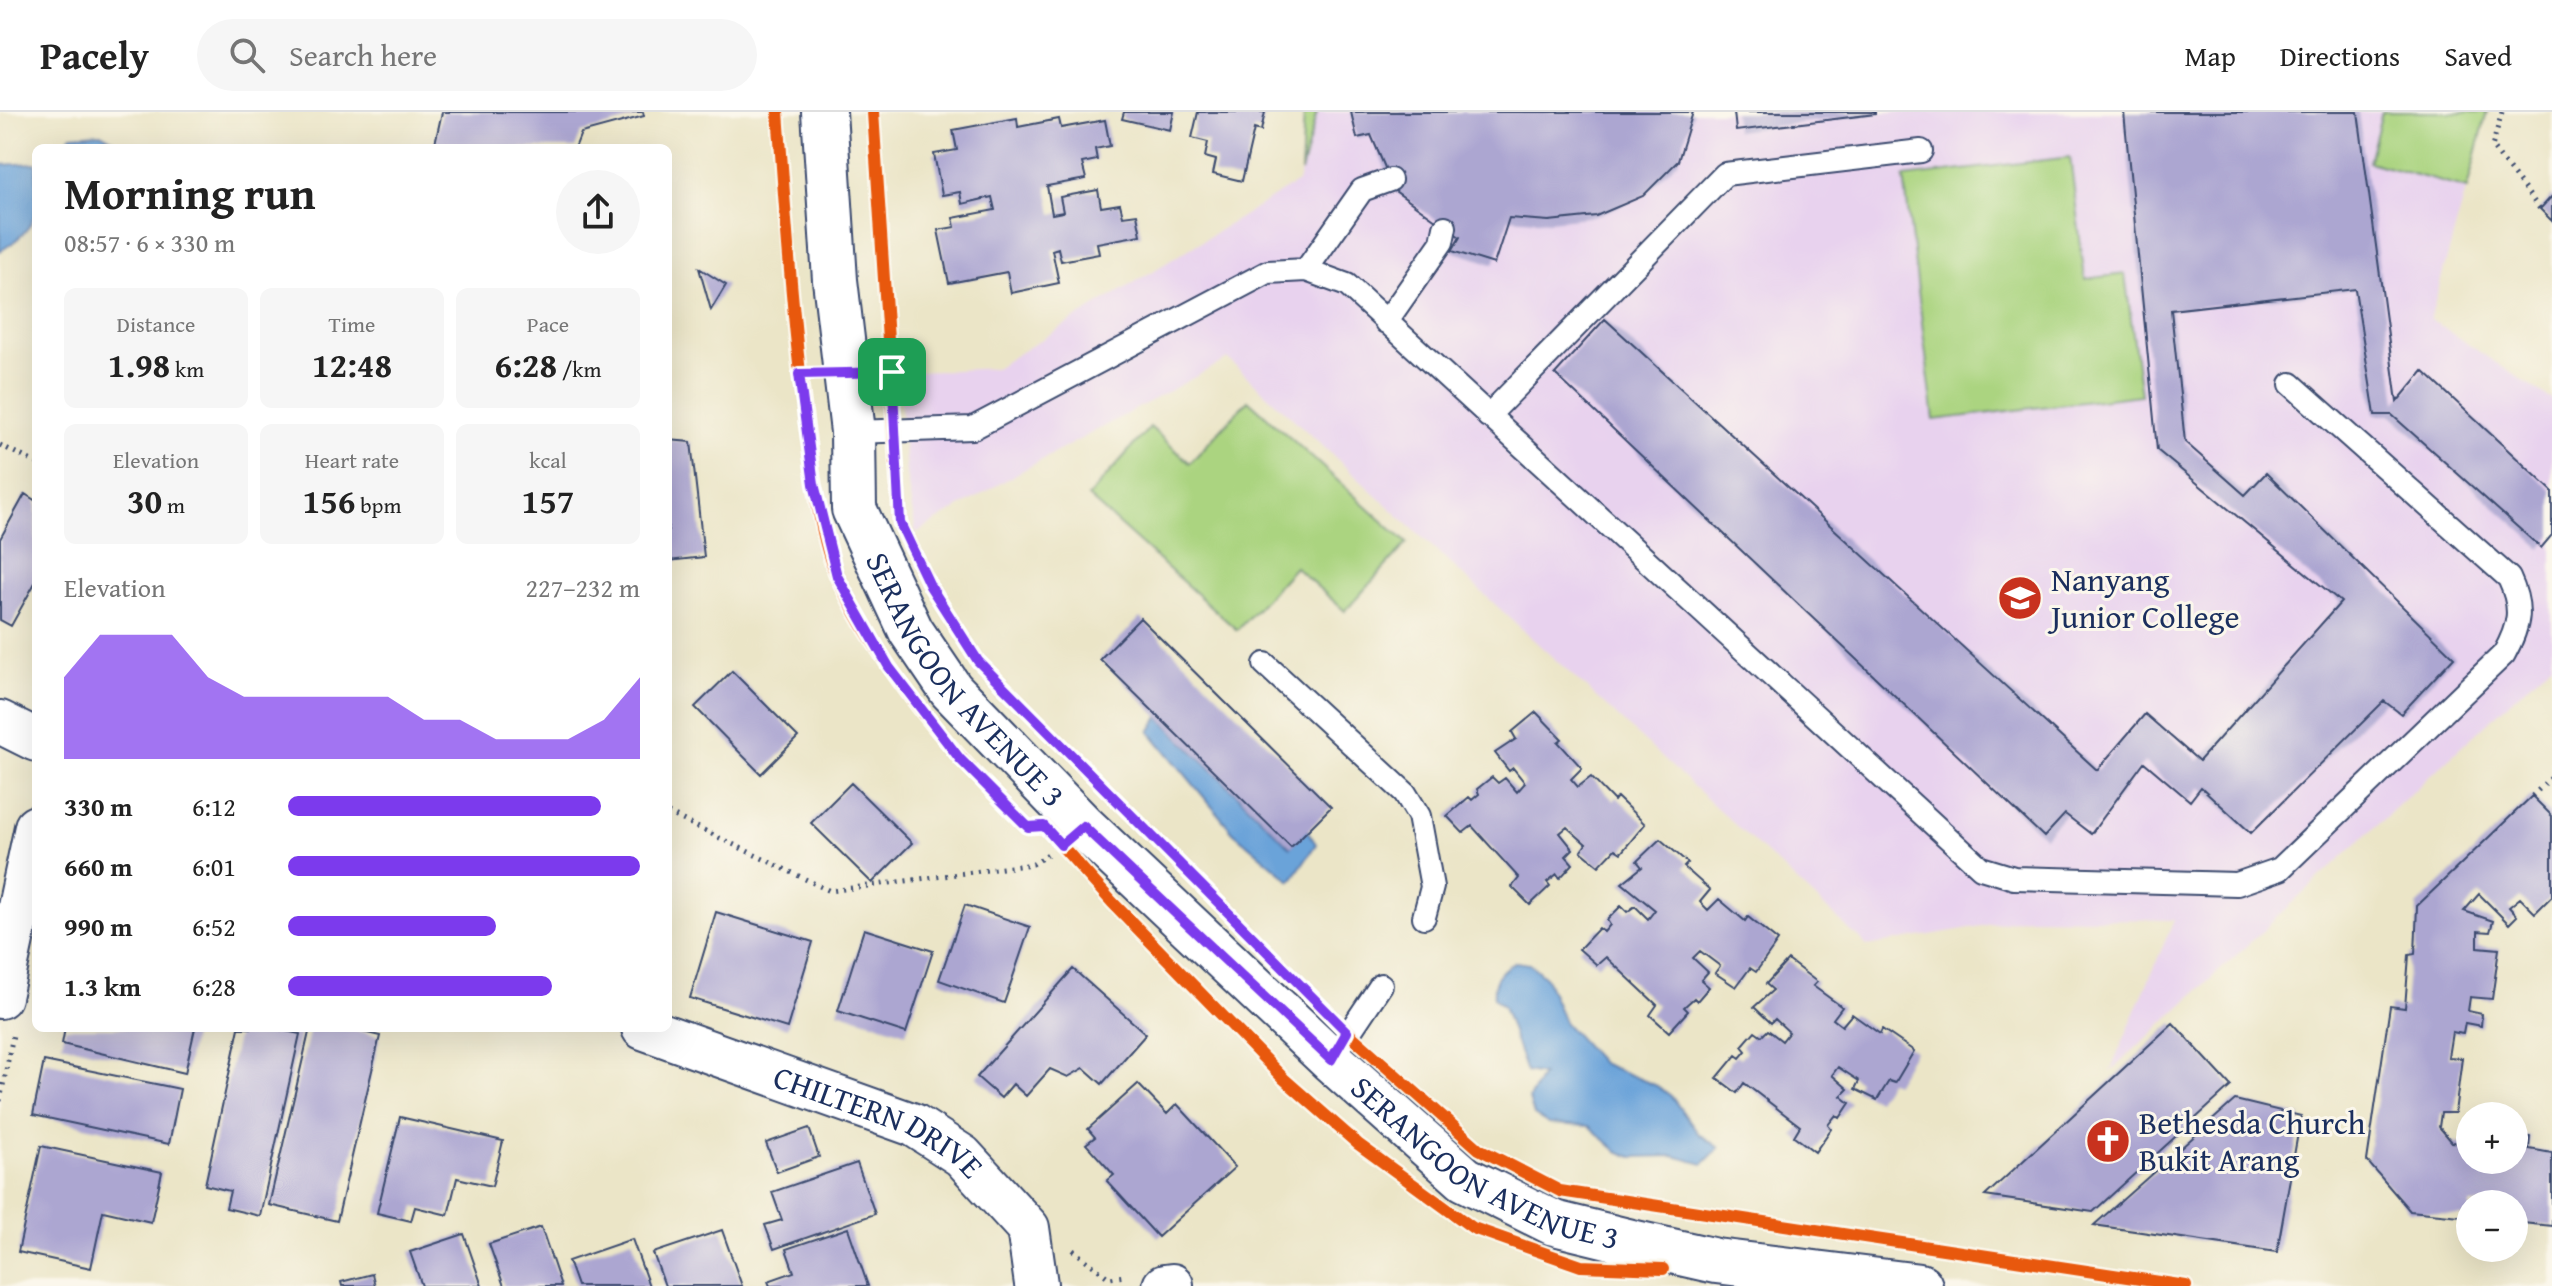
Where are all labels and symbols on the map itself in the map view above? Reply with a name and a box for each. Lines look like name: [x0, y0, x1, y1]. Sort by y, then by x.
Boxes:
pin: [858, 338, 926, 406]
street label: SERANGOON AVENUE 3: [854, 544, 1076, 817]
place label: Nanyang Junior College: [2047, 556, 2240, 640]
school or university icon: Nanyang Junior College: [1996, 574, 2044, 622]
street label: CHILTERN DRIVE: [767, 1053, 995, 1188]
street label: SERANGOON AVENUE 3: [1341, 1064, 1624, 1261]
place label: Bethesda Church Bukit Arang: [2139, 1099, 2365, 1183]
church icon: Bethesda Church Bukit Arang: [2084, 1117, 2132, 1165]

